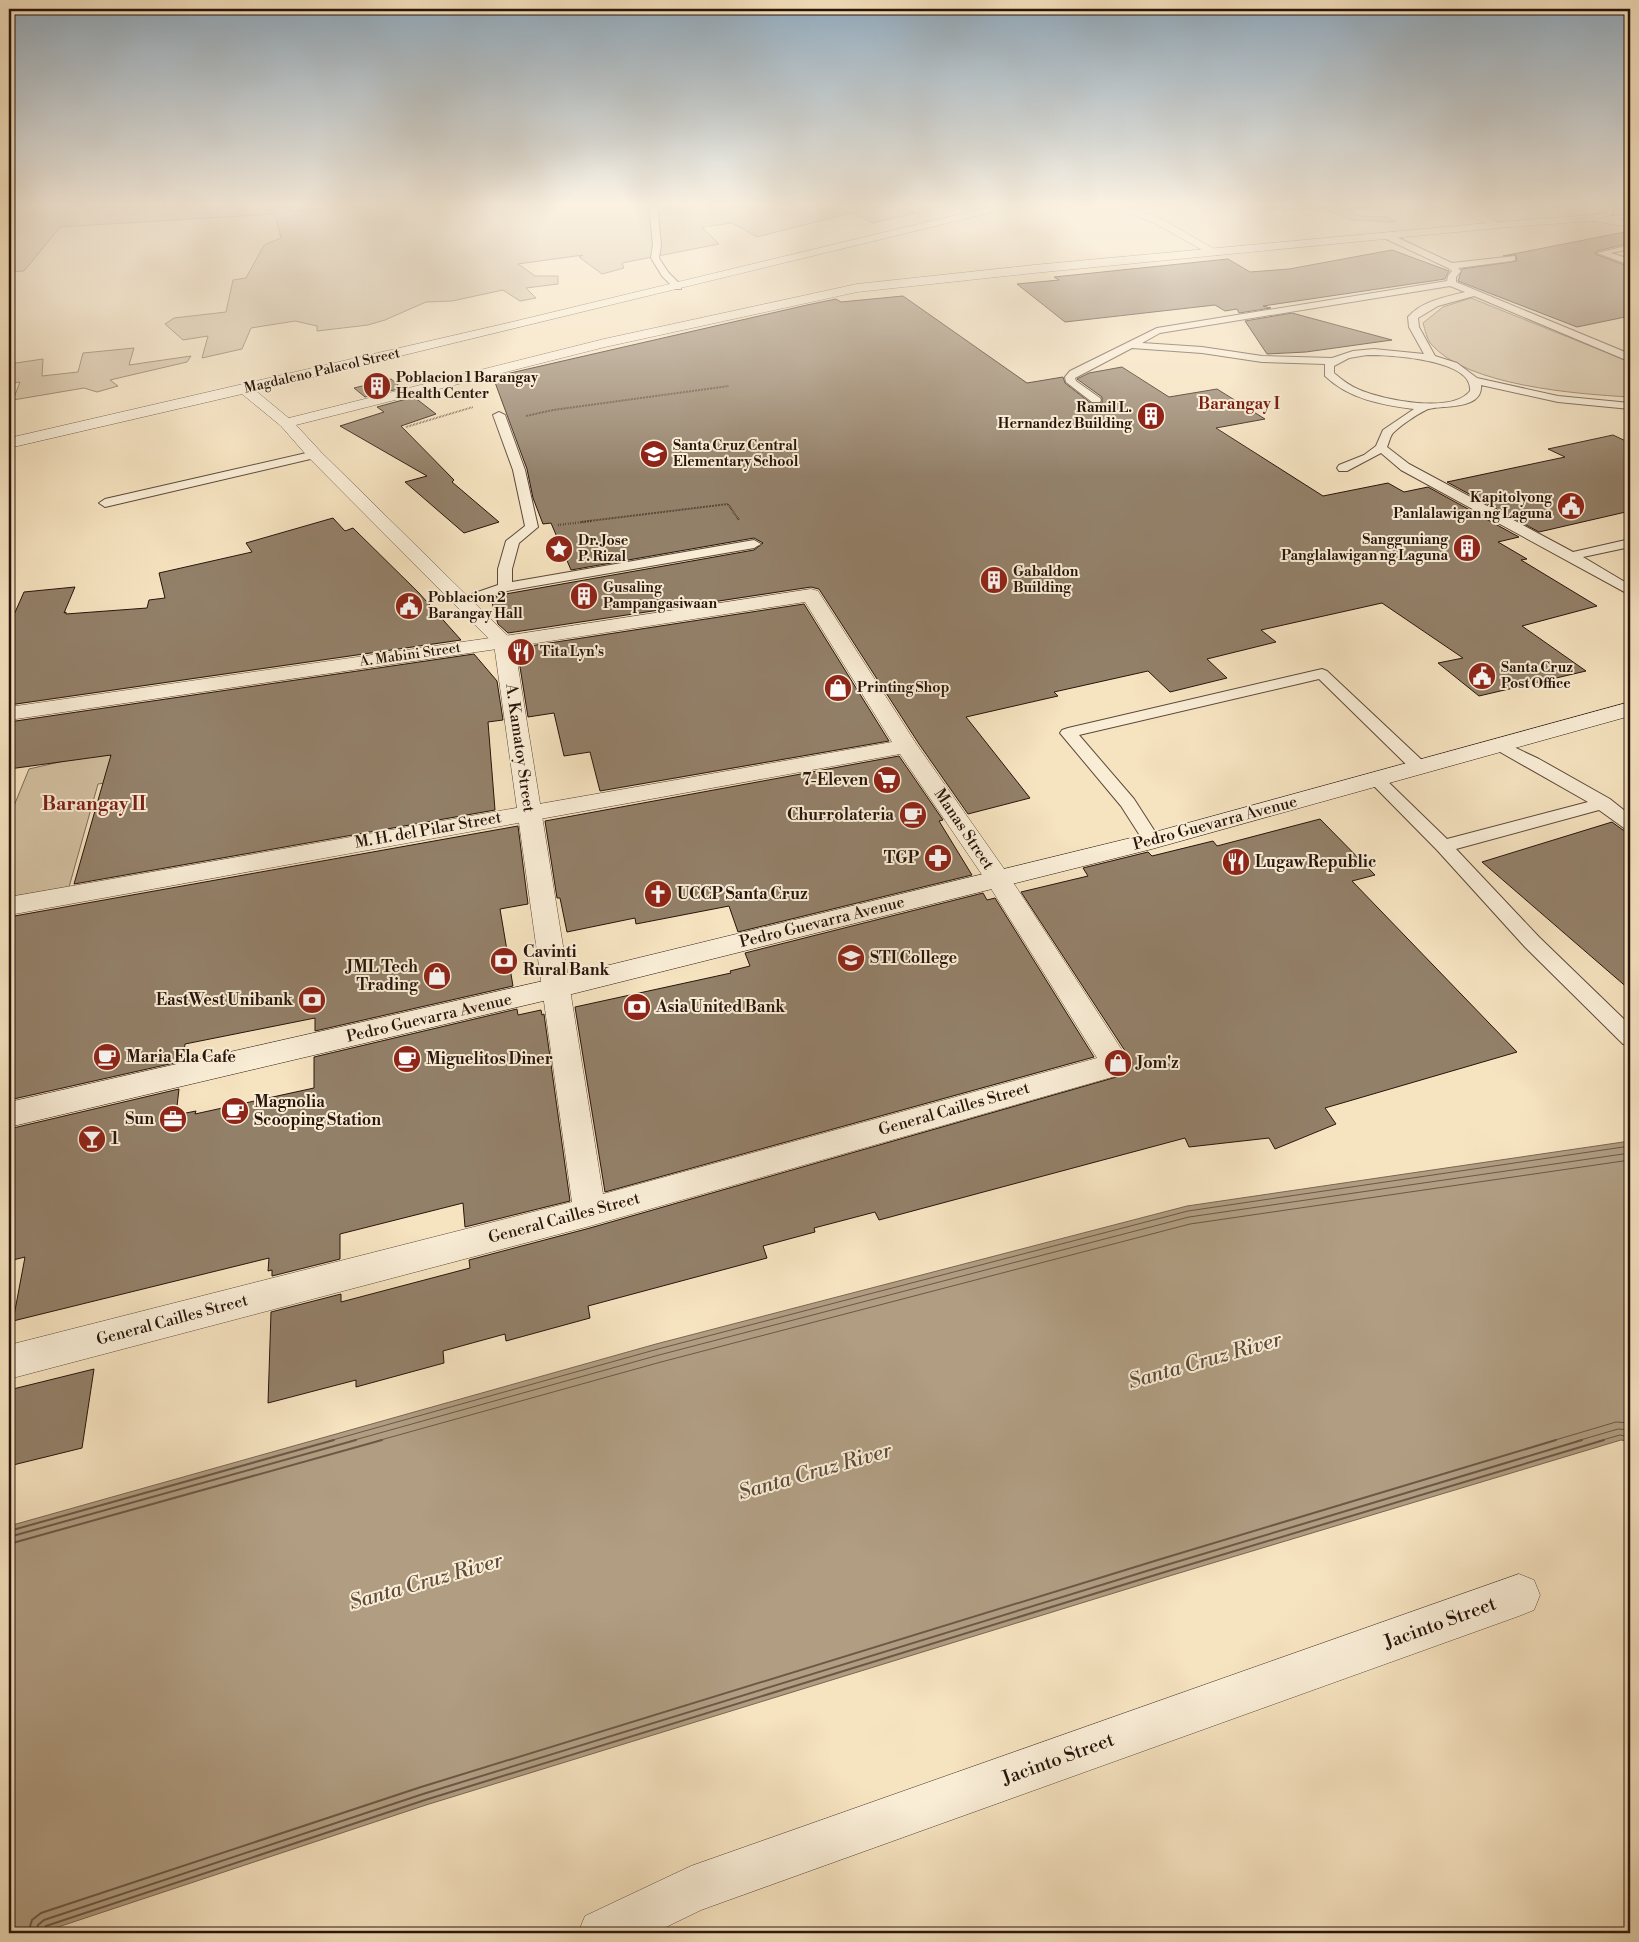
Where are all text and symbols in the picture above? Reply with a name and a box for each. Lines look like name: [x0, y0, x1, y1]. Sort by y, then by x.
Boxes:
street label: Magdaleno Palacol Street: [242, 344, 402, 398]
place label: Poblacion 1 Barangay Health Center: [396, 369, 539, 403]
building icon: Poblacion 1 Barangay Health Center: [362, 371, 392, 401]
district label: Barangay I: [1198, 394, 1280, 414]
place label: Ramil L. Hernandez Building: [998, 399, 1133, 433]
building icon: Ramil L. Hernandez Building: [1136, 401, 1166, 431]
place label: Santa Cruz Central Elementary School: [673, 437, 799, 471]
school or university icon: Santa Cruz Central Elementary School: [639, 439, 669, 469]
place label: Kapitolyong Panlalawigan ng Laguna: [1393, 489, 1553, 523]
public building icon: Kapitolyong Panlalawigan ng Laguna: [1556, 491, 1586, 521]
place label: Sangguniang Panglalawigan ng Laguna: [1281, 531, 1449, 565]
place label: Dr. Jose P. Rizal: [578, 532, 629, 566]
building icon: Sangguniang Panglalawigan ng Laguna: [1452, 533, 1482, 563]
place icon: Dr. Jose P. Rizal: [544, 534, 574, 564]
place label: Gabaldon Building: [1013, 563, 1079, 597]
building icon: Gabaldon Building: [979, 565, 1009, 595]
place label: Gusaling Pampangasiwaan: [603, 579, 717, 613]
building icon: Gusaling Pampangasiwaan: [569, 581, 599, 611]
place label: Poblacion 2 Barangay Hall: [428, 589, 523, 623]
public building icon: Poblacion 2 Barangay Hall: [394, 591, 424, 621]
restaurant icon: Tita Lyn's: [506, 637, 536, 667]
street label: A. Mabini Street: [357, 639, 462, 671]
place label: Tita Lyn's: [540, 643, 604, 661]
place label: Santa Cruz Post Office: [1501, 659, 1573, 693]
public building icon: Santa Cruz Post Office: [1467, 661, 1497, 691]
shop icon: Printing Shop: [823, 673, 853, 703]
place label: Printing Shop: [857, 679, 949, 697]
street label: A. Kamatoy Street: [501, 681, 539, 814]
supermarket icon: 7-Eleven: [872, 765, 902, 795]
place label: 7-Eleven: [802, 770, 868, 790]
street label: Manas Street: [930, 785, 999, 874]
street label: Pedro Guevarra Avenue: [1131, 791, 1299, 855]
district label: Barangay II: [42, 792, 147, 816]
cafe icon: Churrolateria: [898, 800, 928, 830]
place label: Churrolateria: [787, 805, 894, 825]
street label: M. H. del Pilar Street: [353, 807, 503, 853]
pharmacy icon: TGP: [923, 843, 953, 873]
restaurant icon: Lugaw Republic: [1221, 847, 1251, 877]
place label: TGP: [884, 848, 920, 868]
place label: Lugaw Republic: [1255, 852, 1376, 872]
church icon: UCCP Santa Cruz: [643, 879, 673, 909]
place label: UCCP Santa Cruz: [677, 884, 808, 904]
street label: Pedro Guevarra Avenue: [737, 892, 907, 952]
place label: Cavinti Rural Bank: [523, 942, 611, 980]
school or university icon: STI College: [836, 943, 866, 973]
bank icon: Cavinti Rural Bank: [489, 946, 519, 976]
place label: STI College: [870, 948, 957, 968]
place label: JML Tech Trading: [345, 957, 419, 995]
shop icon: JML Tech Trading: [422, 961, 452, 991]
bank icon: EastWest Unibank: [297, 985, 327, 1015]
street label: Pedro Guevarra Avenue: [344, 989, 514, 1047]
place label: EastWest Unibank: [156, 990, 294, 1010]
bank icon: Asia United Bank: [622, 992, 652, 1022]
place label: Asia United Bank: [655, 997, 786, 1017]
cafe icon: Maria Ela Cafe: [92, 1042, 122, 1072]
cafe icon: Miguelitos Diner: [392, 1044, 422, 1074]
place label: Maria Ela Cafe: [126, 1047, 236, 1067]
shop icon: Jom'z: [1103, 1048, 1133, 1078]
place label: Miguelitos Diner: [426, 1049, 553, 1069]
place label: Jom'z: [1135, 1053, 1179, 1073]
street label: General Cailles Street: [876, 1078, 1032, 1140]
place label: Magnolia Scooping Station: [254, 1092, 381, 1130]
cafe icon: Magnolia Scooping Station: [220, 1096, 250, 1126]
office icon: Sun: [158, 1104, 188, 1134]
place label: Sun: [125, 1109, 154, 1129]
bar icon: 1: [77, 1124, 107, 1154]
place label: 1: [111, 1129, 119, 1149]
street label: General Cailles Street: [486, 1188, 642, 1248]
street label: General Cailles Street: [94, 1290, 250, 1350]
water label: Santa Cruz River: [1125, 1326, 1286, 1395]
water label: Santa Cruz River: [735, 1437, 896, 1506]
water label: Santa Cruz River: [346, 1547, 507, 1616]
street label: Jacinto Street: [1380, 1592, 1500, 1655]
street label: Jacinto Street: [998, 1728, 1118, 1791]

